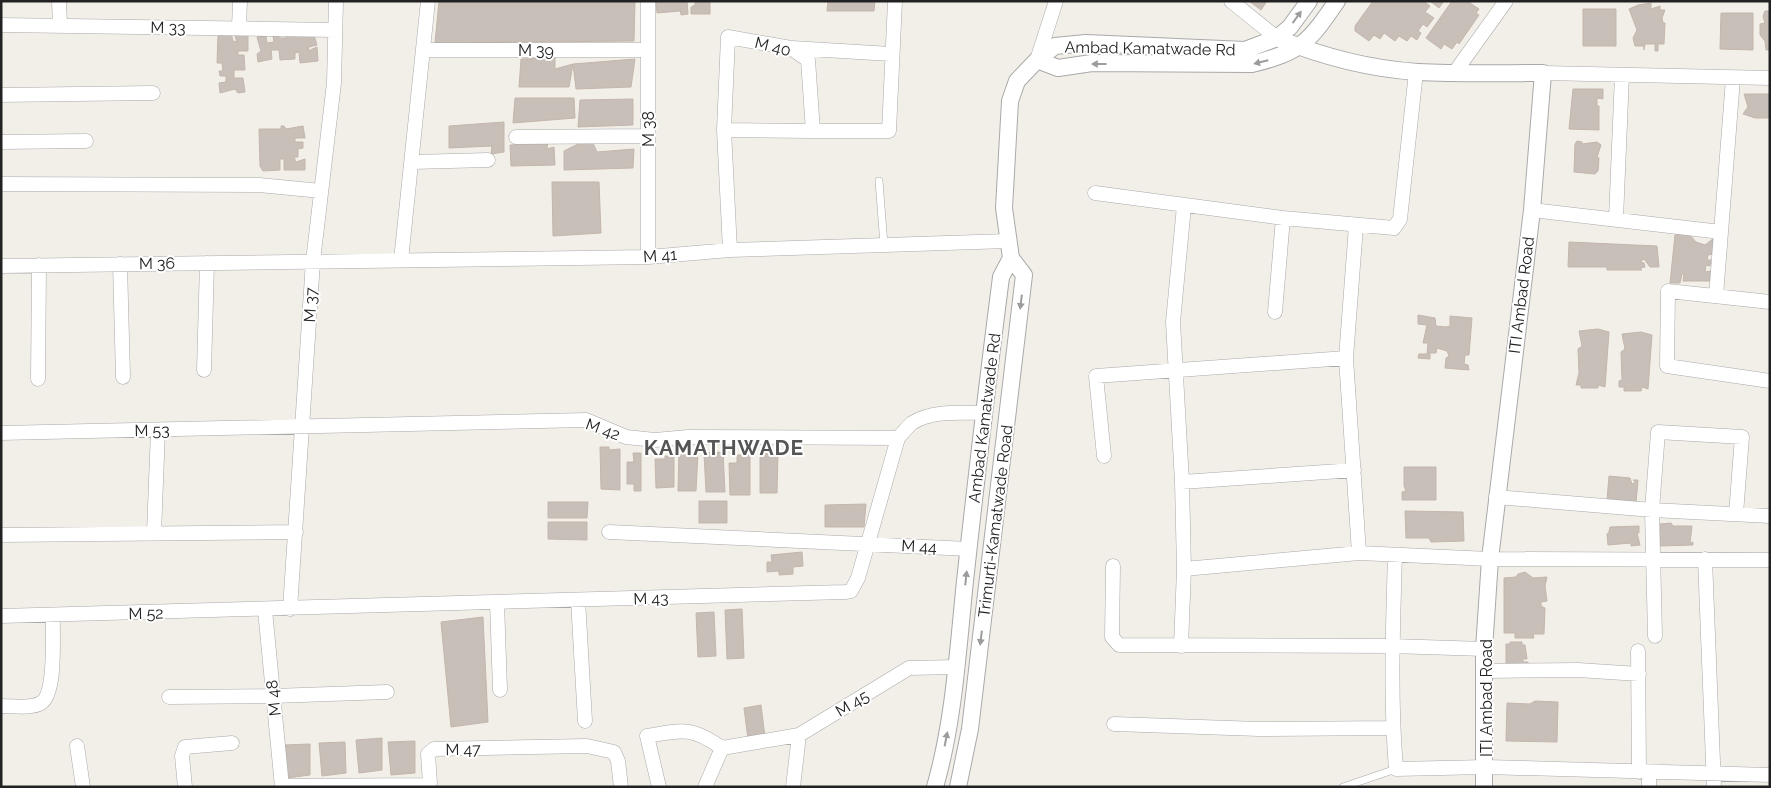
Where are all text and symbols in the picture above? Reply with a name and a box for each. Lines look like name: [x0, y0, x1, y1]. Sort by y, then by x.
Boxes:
one-way arrow: [1292, 11, 1302, 24]
street label: M 33: [150, 18, 186, 37]
street label: M 40: [753, 33, 793, 60]
street label: Ambad Kamatwade Rd: [1064, 38, 1236, 59]
street label: M 39: [518, 41, 554, 60]
one-way arrow: [1254, 58, 1269, 66]
one-way arrow: [1091, 60, 1107, 68]
street label: M 38: [639, 111, 658, 147]
street label: ITI Ambad Road: [1505, 235, 1538, 355]
street label: M 41: [643, 245, 678, 266]
street label: M 36: [139, 254, 175, 273]
street label: M 37: [300, 287, 321, 323]
one-way arrow: [1017, 295, 1025, 311]
street label: Ambad Kamatwade Rd: [965, 332, 1004, 504]
street label: M 42: [583, 415, 623, 444]
street label: M 53: [134, 421, 170, 440]
street label: Trimurti-Kamatwade Road: [974, 424, 1017, 618]
district label: KAMATHWADE: [644, 435, 804, 460]
street label: M 44: [901, 536, 937, 557]
one-way arrow: [962, 570, 970, 586]
street label: M 43: [633, 588, 669, 609]
street label: M 52: [128, 604, 164, 623]
one-way arrow: [977, 630, 985, 646]
street label: ITI Ambad Road: [1477, 639, 1496, 757]
street label: M 48: [262, 679, 285, 717]
street label: M 45: [832, 686, 873, 721]
one-way arrow: [942, 731, 950, 747]
street label: M 47: [445, 740, 481, 759]

